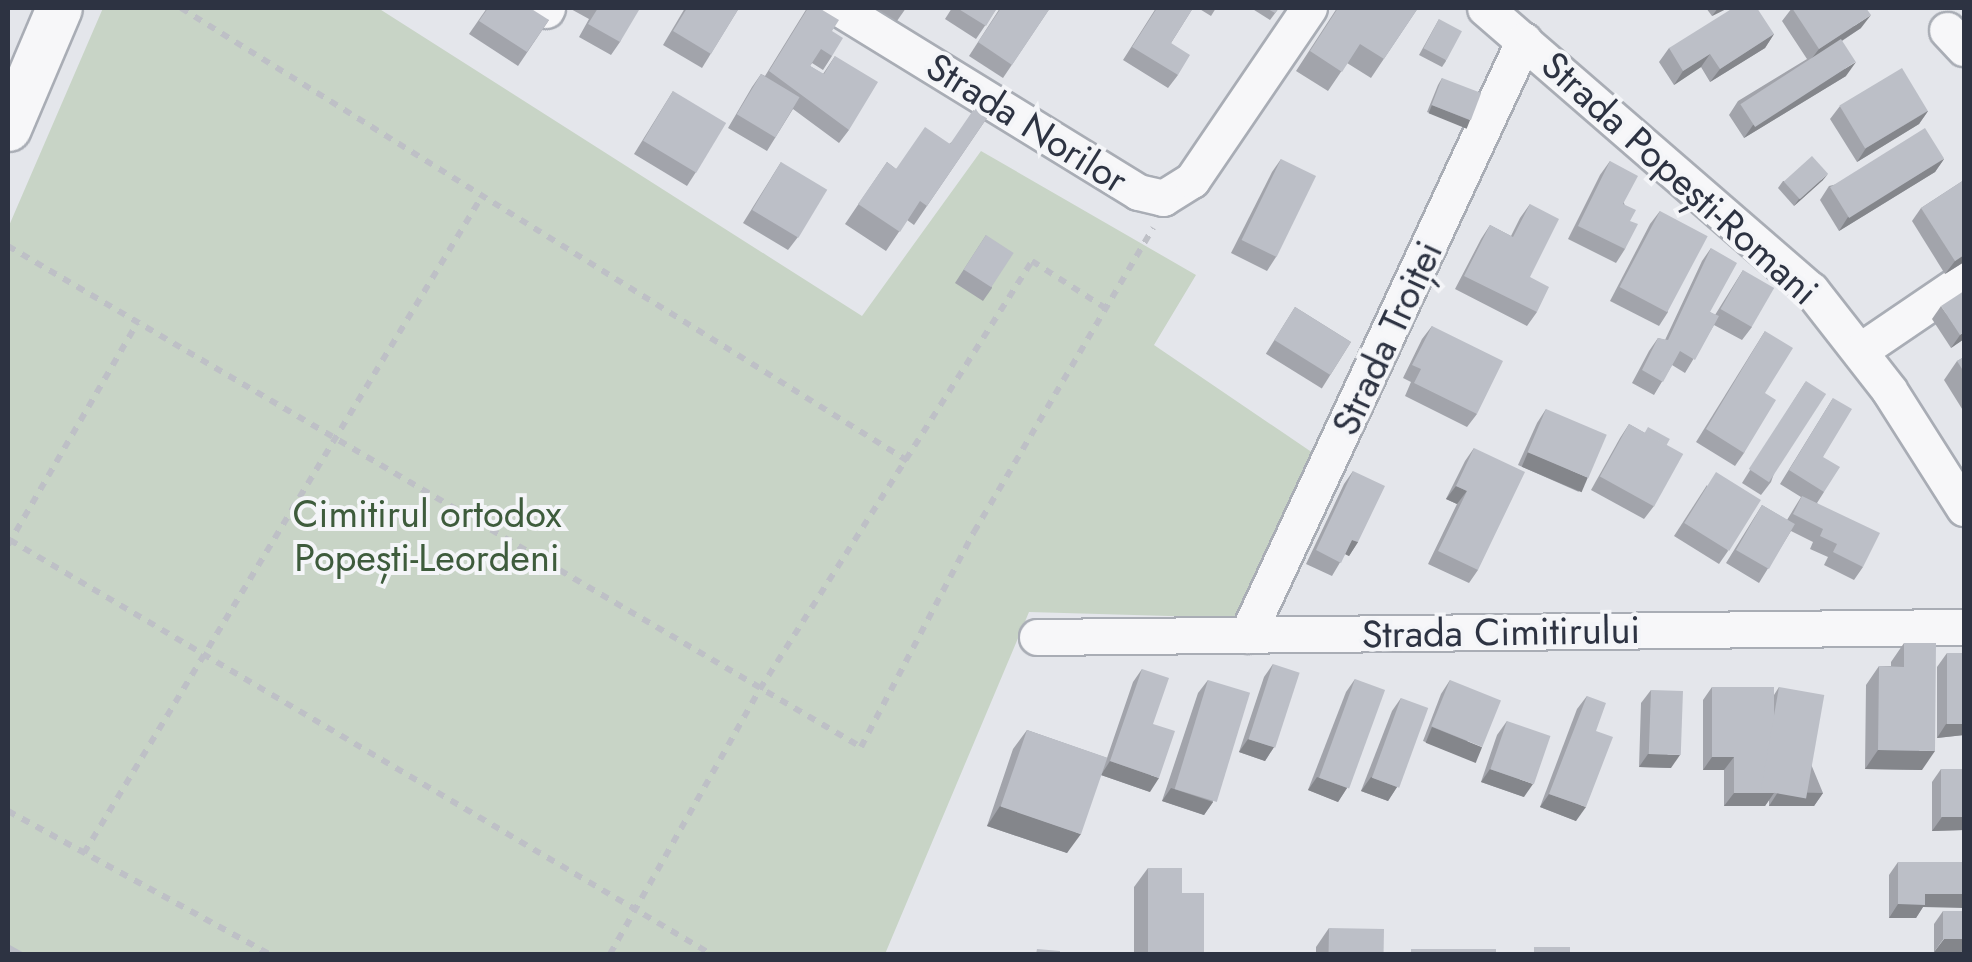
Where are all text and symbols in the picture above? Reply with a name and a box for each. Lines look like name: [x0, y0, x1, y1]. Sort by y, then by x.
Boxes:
street label: Strada Popești-Romani: [1532, 42, 1828, 314]
street label: Strada Norilor: [918, 43, 1136, 203]
street label: Strada Troiței: [1322, 234, 1452, 442]
park label: Cimitirul ortodox Popești-Leordeni: [292, 491, 562, 580]
street label: Strada Cimitirului: [1361, 607, 1641, 657]

